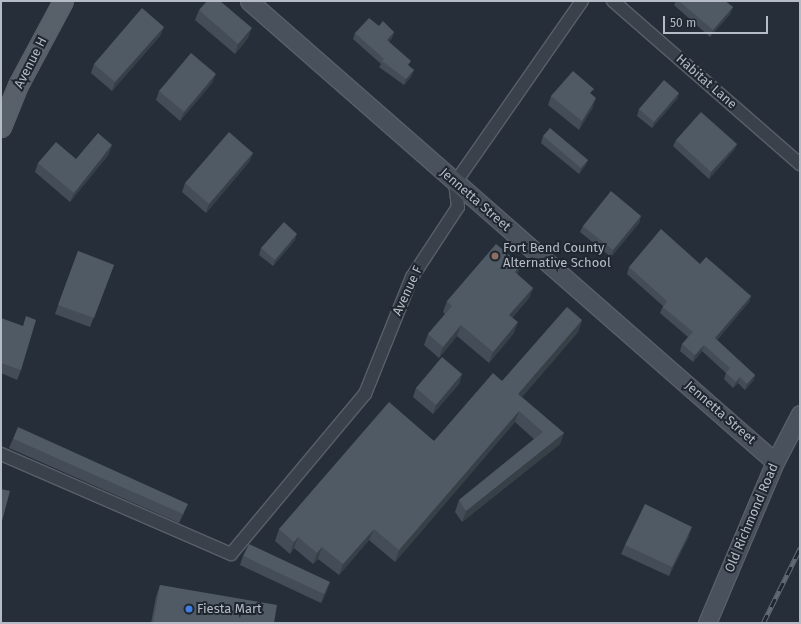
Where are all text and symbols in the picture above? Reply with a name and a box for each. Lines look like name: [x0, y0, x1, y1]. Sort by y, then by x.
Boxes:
scale bar: [665, 8, 770, 34]
text: 50 m: [670, 16, 696, 30]
street label: Avenue H: [11, 35, 51, 91]
street label: Habitat Lane: [672, 51, 740, 113]
street label: Jennetta Street: [437, 165, 513, 235]
place label: Fort Bend County Alternative School: [503, 241, 611, 272]
marker: Fort Bend County Alternative School: [490, 251, 500, 261]
street label: Avenue F: [390, 264, 426, 318]
street label: Jennetta Street: [682, 378, 758, 448]
street label: Old Richmond Road: [722, 461, 782, 575]
place label: Fiesta Mart: [197, 601, 262, 617]
marker: Fiesta Mart: [184, 604, 194, 614]

